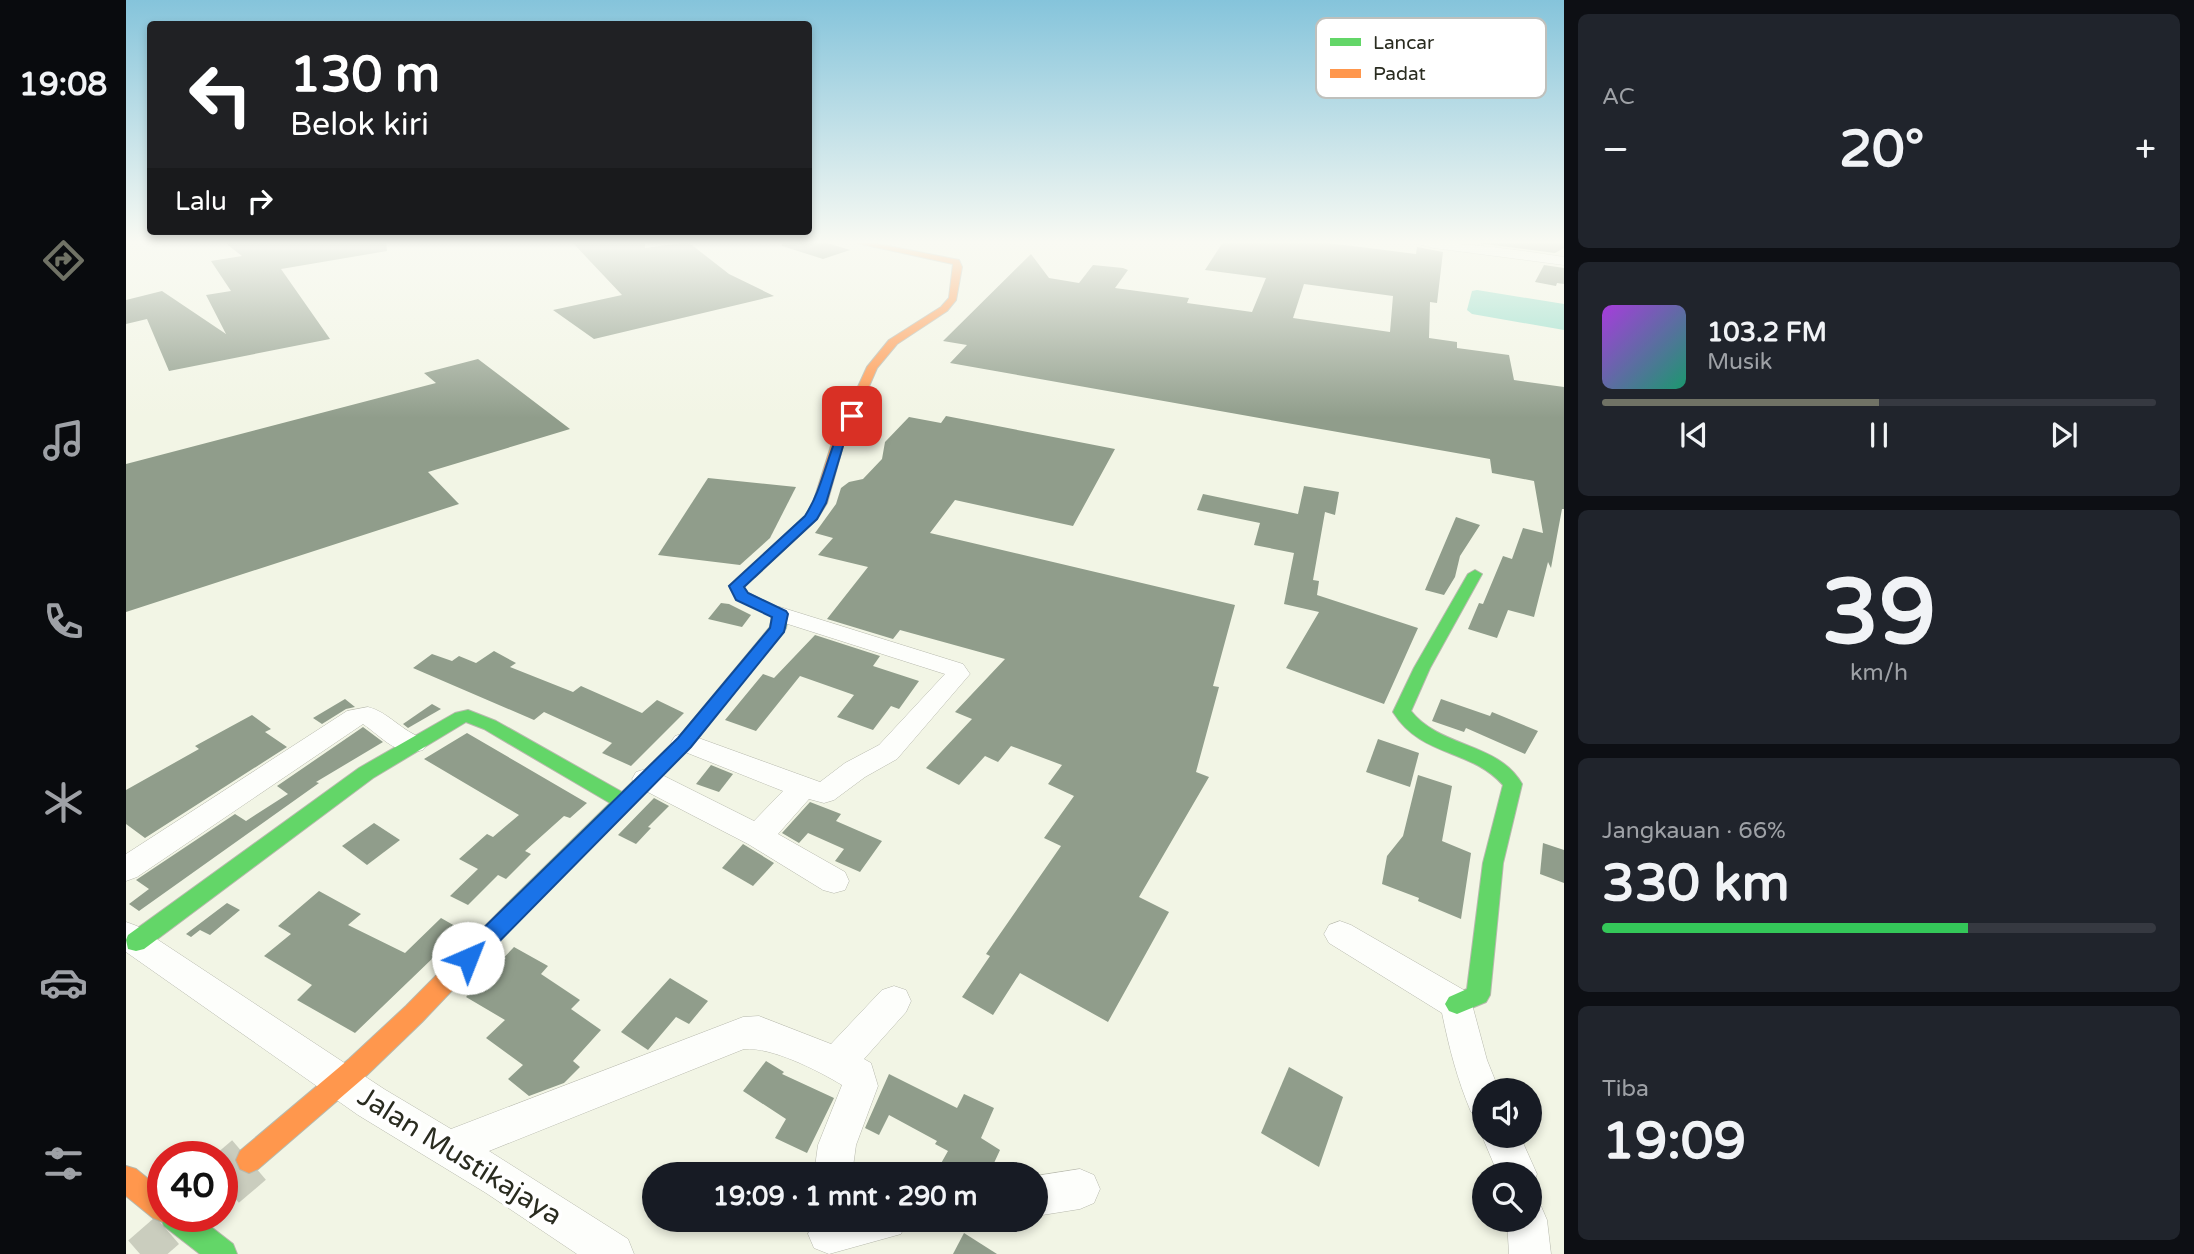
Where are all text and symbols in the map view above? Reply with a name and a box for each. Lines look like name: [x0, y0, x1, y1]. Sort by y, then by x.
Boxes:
legend: [1316, 18, 1546, 98]
text: Lancar: [1373, 32, 1435, 54]
text: 130 m: [290, 46, 440, 105]
icon: left: [175, 49, 266, 140]
text: Padat: [1373, 63, 1426, 85]
text: 19:08: [19, 66, 107, 104]
text: AC: [1602, 83, 1635, 111]
text: Belok kiri: [290, 106, 429, 144]
text: 20°: [1839, 118, 1924, 181]
text: −: [1602, 127, 1629, 173]
text: +: [2135, 127, 2156, 173]
icon: right: [241, 182, 279, 220]
text: Lalu: [175, 186, 227, 217]
icon: directions: [39, 236, 88, 285]
text: 103.2 FM: [1707, 317, 1827, 348]
text: Musik: [1707, 348, 1772, 376]
pin: [822, 386, 882, 446]
icon: arrive: [833, 397, 871, 435]
icon: music: [39, 416, 88, 465]
icon: previous: [1675, 416, 1713, 454]
icon: pause: [1860, 416, 1898, 454]
icon: next: [2045, 416, 2083, 454]
text: 39: [1822, 558, 1936, 668]
icon: phone: [39, 597, 88, 646]
text: km/h: [1850, 659, 1908, 687]
icon: climate: [39, 778, 88, 827]
text: Jangkauan · 66%: [1602, 817, 1786, 845]
text: 330 km: [1602, 852, 1790, 915]
position arrow: [431, 921, 505, 995]
icon: car: [39, 958, 88, 1007]
text: Tiba: [1602, 1075, 1649, 1103]
map controls: [1472, 1078, 1542, 1232]
button: sound: [1472, 1078, 1542, 1148]
street label: Jalan Mustikajaya: [352, 1079, 568, 1233]
text: 19:09: [1602, 1110, 1746, 1173]
icon: filters: [39, 1139, 88, 1188]
speed limit sign: 40: [147, 1141, 238, 1232]
button: search: [1472, 1162, 1542, 1232]
text: 19:09 · 1 mnt · 290 m: [713, 1181, 977, 1212]

